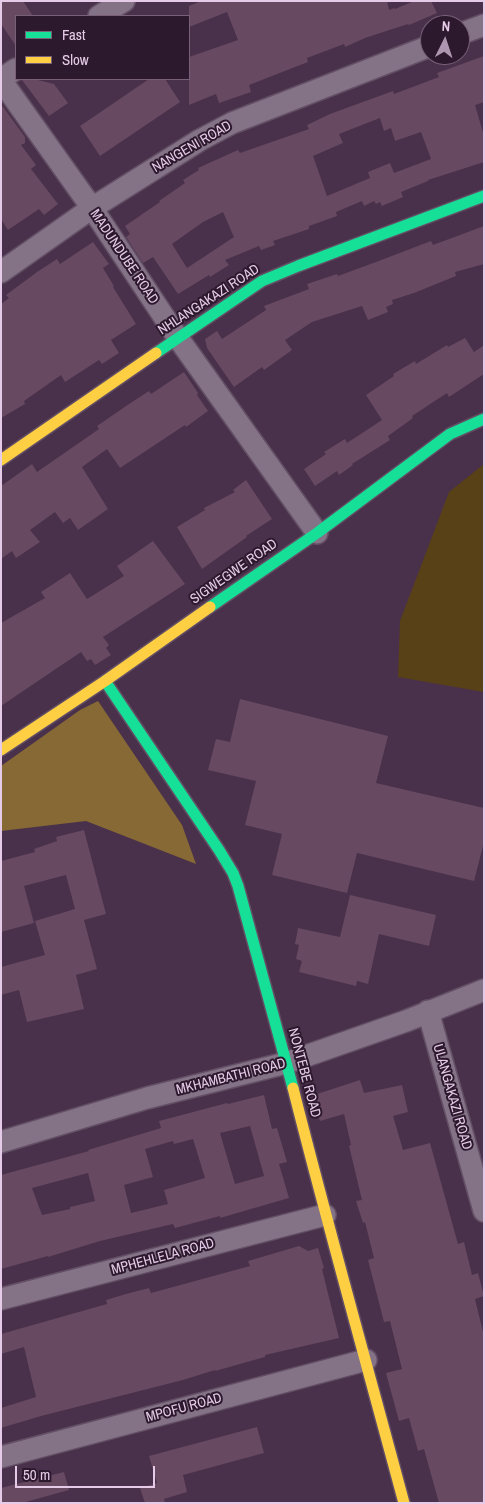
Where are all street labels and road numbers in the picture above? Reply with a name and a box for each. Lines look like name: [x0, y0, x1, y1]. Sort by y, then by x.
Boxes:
street label: NANGENI ROAD: [149, 118, 235, 176]
street label: MADUNDUBE ROAD: [86, 207, 162, 307]
street label: NHLANGAKAZI ROAD: [155, 261, 263, 339]
street label: SIGWEGWE ROAD: [187, 536, 281, 608]
street label: NONTEBE ROAD: [284, 1026, 324, 1120]
street label: ULANGAKAZI ROAD: [429, 1042, 475, 1152]
street label: MKHAMBATHI ROAD: [175, 1055, 287, 1099]
street label: MPHEHLELA ROAD: [110, 1235, 216, 1279]
street label: MPOFU ROAD: [144, 1390, 224, 1426]

